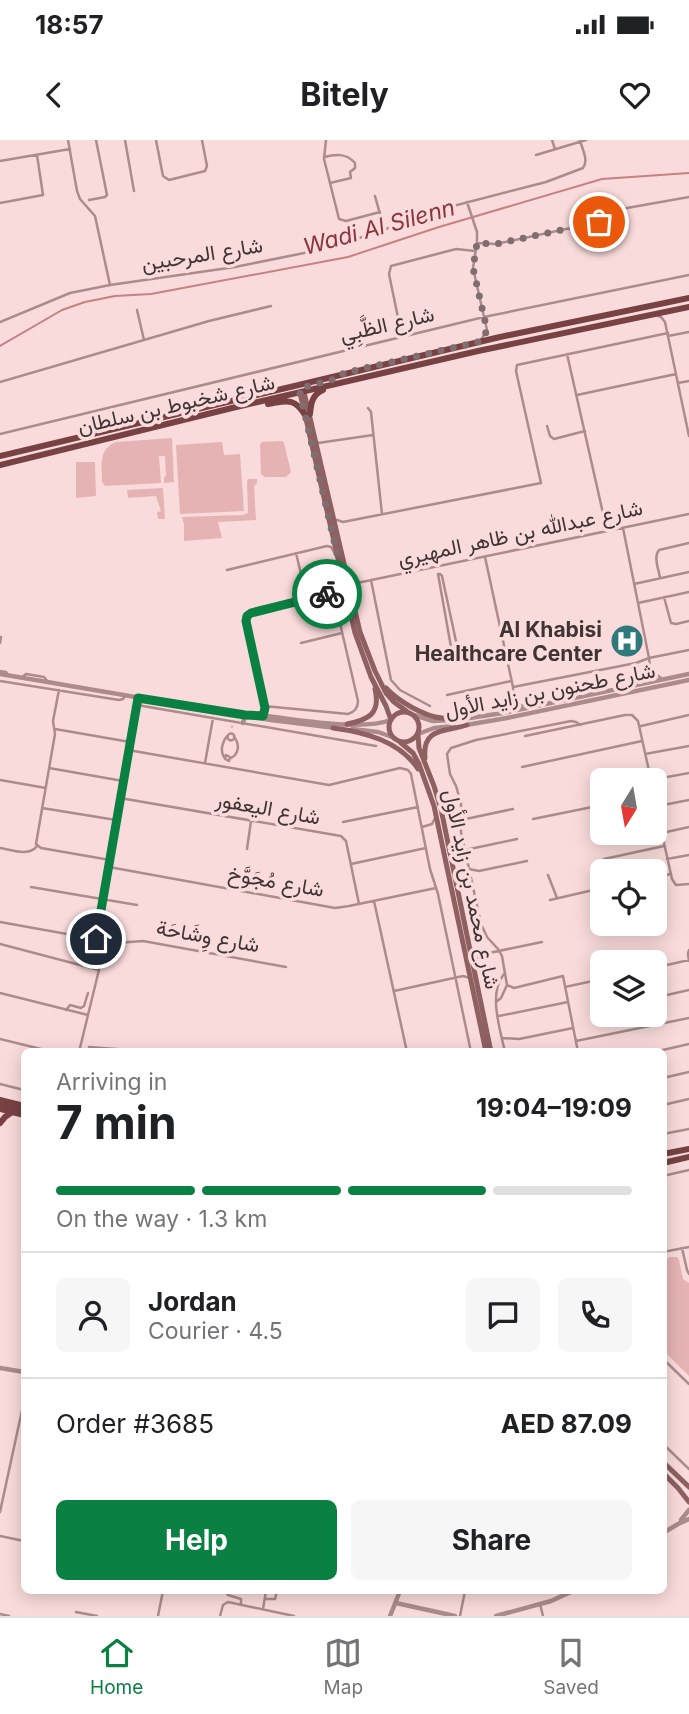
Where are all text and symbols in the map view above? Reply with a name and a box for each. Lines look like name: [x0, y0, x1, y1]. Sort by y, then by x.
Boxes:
text: 18:57: [35, 9, 104, 40]
text: Bitely: [300, 75, 389, 114]
icon: back: [35, 76, 73, 114]
icon: heart: [616, 76, 654, 114]
pin: [569, 192, 629, 252]
water label: Wadi Al Silenn: [300, 193, 458, 261]
icon: bag: [580, 203, 618, 241]
street label: شارع المرحبين: [140, 232, 265, 278]
street label: شارع الظَّبِي: [337, 299, 438, 352]
street label: شارع شخبوط بن سلطان: [75, 369, 277, 441]
street label: شارع عبدالله بن ظاهر المهيري: [395, 495, 646, 576]
courier: [292, 559, 362, 629]
icon: bike: [308, 575, 346, 613]
place label: Al Khabisi Healthcare Center: [415, 617, 602, 666]
hospital icon: Al Khabisi Healthcare Center: [608, 622, 646, 660]
street label: شارع طحنون بن زايد الأول: [443, 657, 658, 725]
north arrow: [590, 768, 667, 845]
map controls: [590, 768, 667, 1027]
street label: شارع اليعفور: [212, 786, 322, 831]
street label: شارع محمد بن زايد الأول: [437, 787, 505, 992]
button: locate: [590, 859, 667, 936]
street label: شارع مُجَوَّخ: [226, 860, 326, 904]
pin: [66, 909, 126, 969]
street label: شارع وِشَاحَة: [154, 915, 262, 962]
icon: home: [77, 920, 115, 958]
button: layers: [590, 950, 667, 1027]
text: Arriving in: [56, 1068, 167, 1096]
text: 19:04–19:09: [476, 1092, 632, 1123]
text: 7 min: [56, 1094, 177, 1150]
text: On the way · 1.3 km: [56, 1205, 267, 1233]
button: person: [56, 1278, 130, 1352]
button: chat: [466, 1278, 540, 1352]
button: phone: [558, 1278, 632, 1352]
text: Jordan: [148, 1286, 237, 1317]
text: Courier · 4.5: [148, 1317, 283, 1345]
text: Order #3685: [56, 1408, 214, 1439]
text: AED 87.09: [501, 1408, 632, 1439]
button: Help: [56, 1500, 337, 1580]
button: Share: [351, 1500, 632, 1580]
tab: Home: [90, 1634, 143, 1699]
tab: Map: [324, 1634, 363, 1699]
tab: Saved: [543, 1634, 599, 1699]

